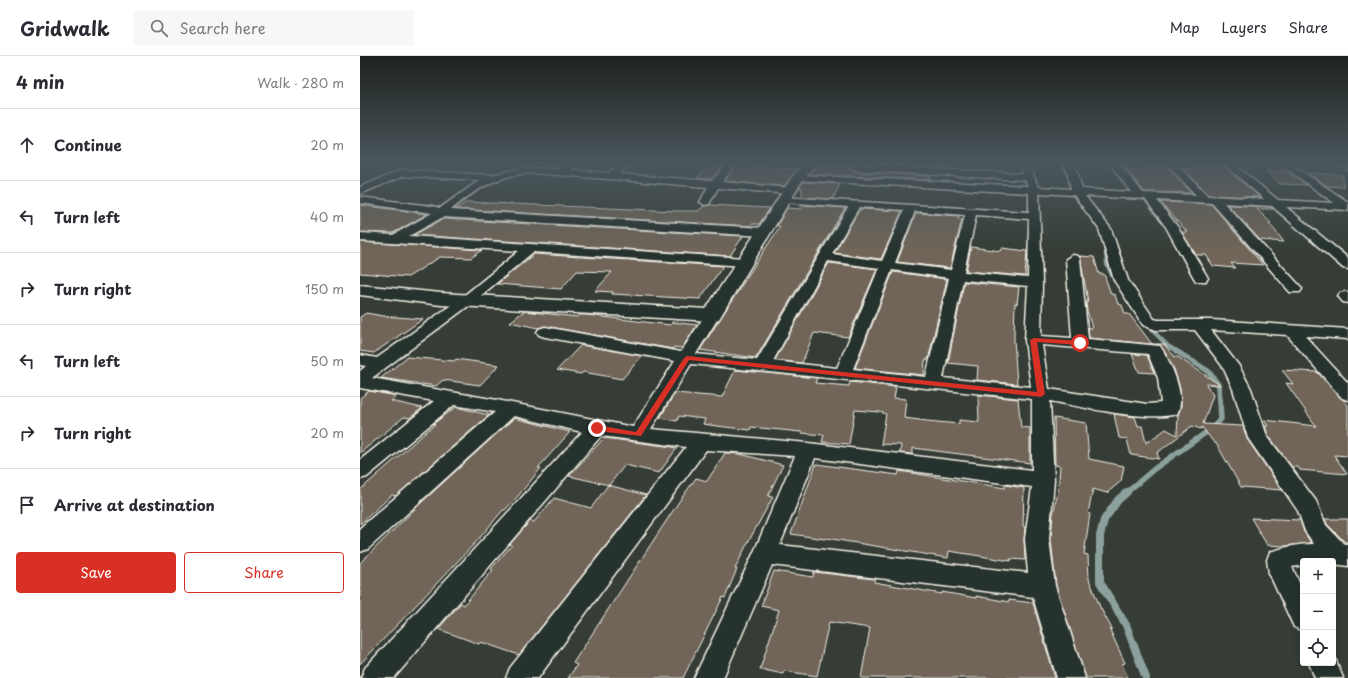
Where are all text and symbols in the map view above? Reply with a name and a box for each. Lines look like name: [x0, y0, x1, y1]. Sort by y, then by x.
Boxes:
search box: [134, 10, 414, 46]
text: Gridwalk: [20, 14, 110, 42]
text: Search here: [180, 16, 265, 39]
icon: search: [148, 17, 170, 39]
text: Map: [1170, 17, 1200, 38]
text: Layers: [1222, 17, 1267, 38]
text: Share: [1289, 17, 1328, 38]
text: 4 min: [16, 69, 64, 95]
text: Walk · 280 m: [257, 73, 344, 92]
text: Continue: [54, 133, 122, 156]
icon: ahead: [16, 134, 38, 156]
text: 20 m: [310, 135, 344, 154]
text: Turn left: [54, 205, 120, 228]
icon: left: [16, 206, 38, 228]
text: 40 m: [310, 207, 344, 226]
text: Turn right: [54, 277, 131, 300]
icon: right: [16, 278, 38, 300]
text: 150 m: [305, 279, 344, 298]
route start: [1071, 334, 1089, 352]
text: Turn left: [54, 349, 120, 372]
icon: left: [16, 350, 38, 372]
text: 50 m: [310, 351, 344, 370]
route end: [588, 419, 606, 437]
text: Turn right: [54, 421, 131, 444]
icon: right: [16, 422, 38, 444]
text: 20 m: [310, 423, 344, 442]
text: Arrive at destination: [54, 493, 215, 516]
icon: arrive: [16, 494, 38, 516]
button: Save: [16, 552, 176, 593]
button: Share: [184, 552, 344, 593]
map controls: [1300, 558, 1336, 666]
button: +: [1300, 558, 1336, 594]
button: −: [1300, 594, 1336, 630]
button: locate: [1300, 630, 1336, 666]

